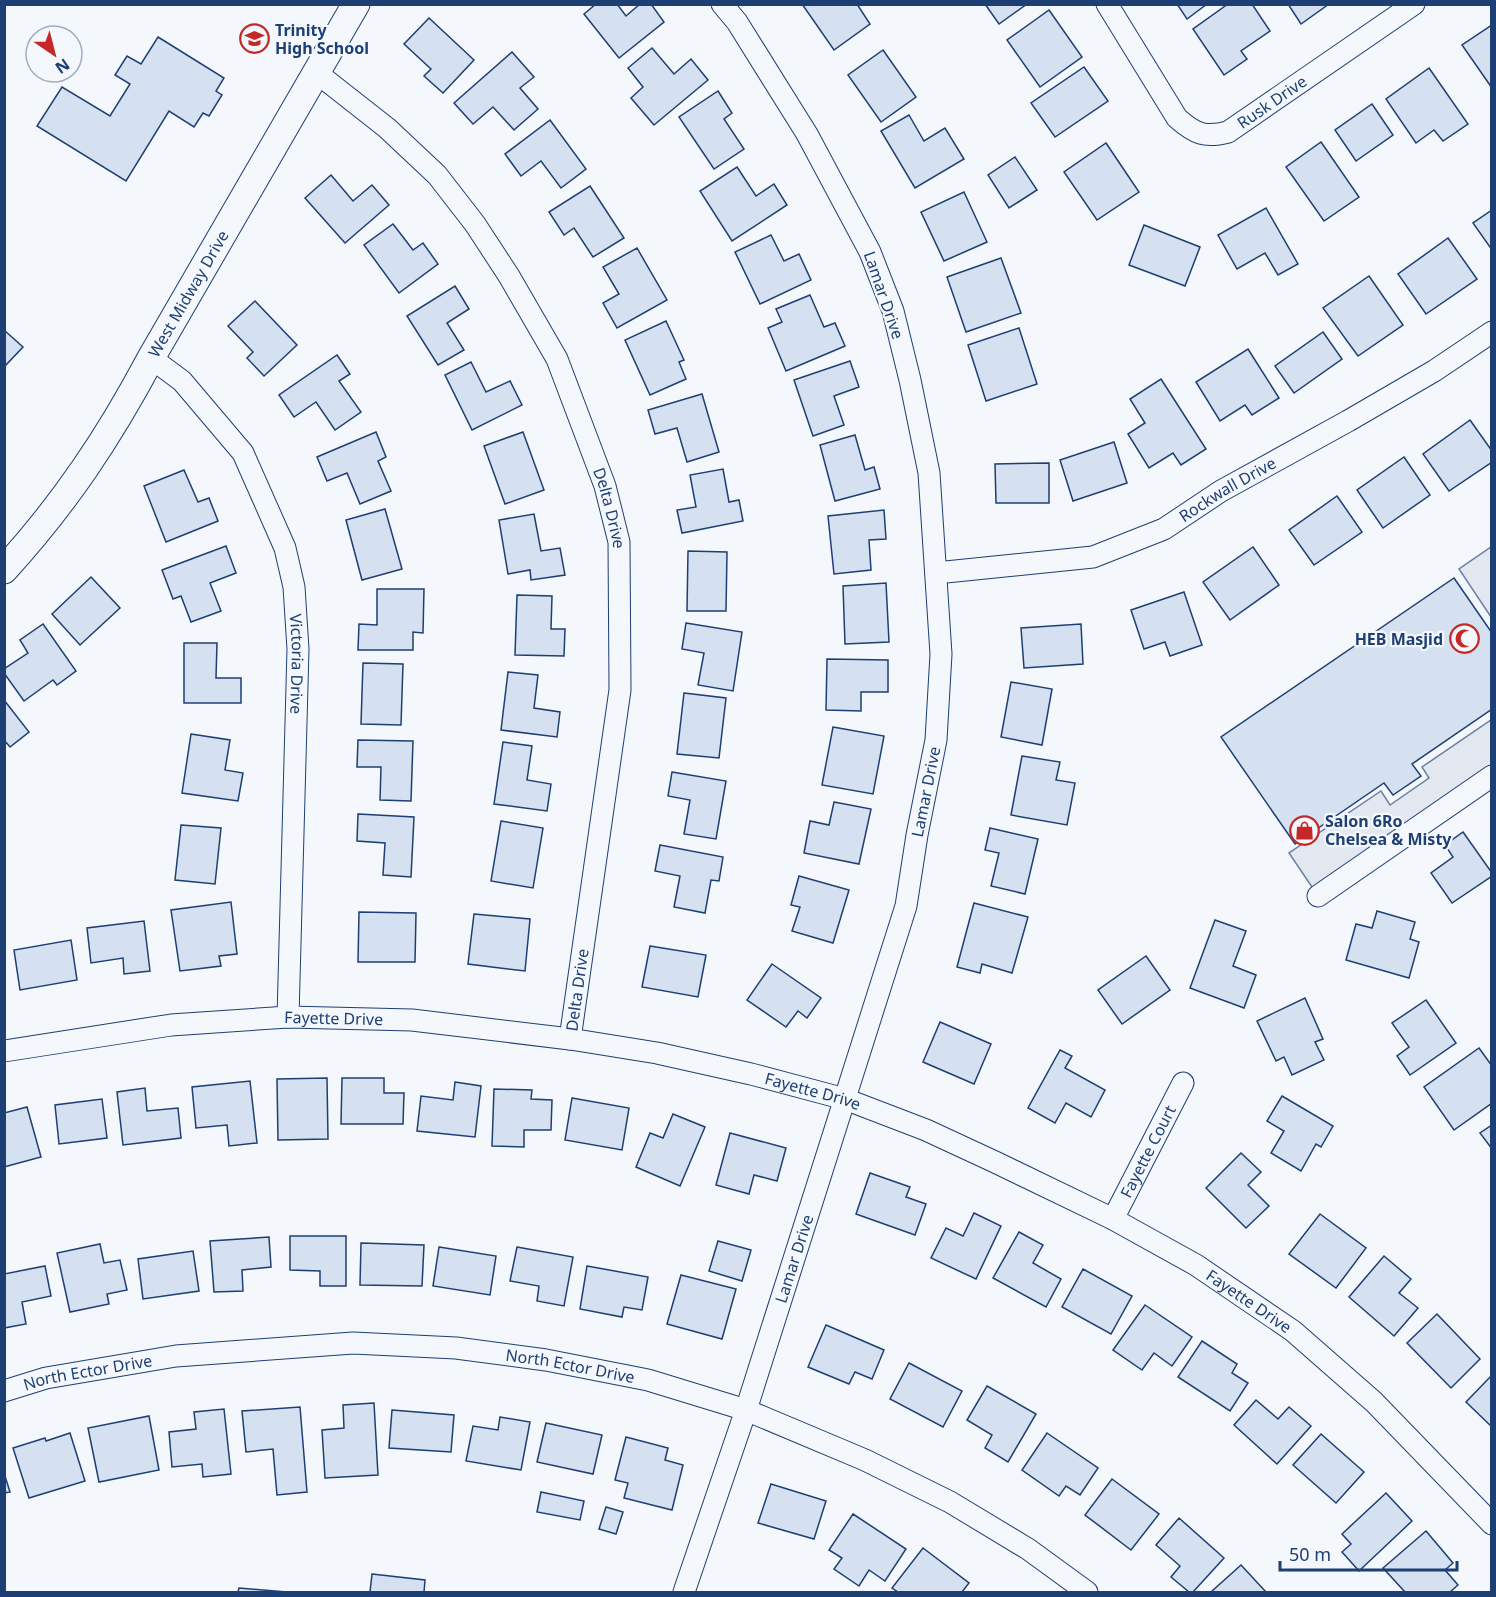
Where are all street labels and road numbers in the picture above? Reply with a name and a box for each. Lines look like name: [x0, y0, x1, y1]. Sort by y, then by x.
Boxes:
street label: Rusk Drive: [1233, 70, 1311, 134]
street label: West Midway Drive: [143, 226, 234, 361]
street label: Lamar Drive: [859, 248, 909, 342]
street label: Rockwall Drive: [1175, 452, 1280, 527]
street label: Delta Drive: [588, 464, 630, 549]
street label: Victoria Drive: [285, 613, 309, 714]
street label: Lamar Drive: [906, 745, 945, 839]
street label: Delta Drive: [560, 947, 594, 1033]
street label: Fayette Drive: [284, 1006, 383, 1030]
street label: Fayette Drive: [762, 1067, 864, 1115]
street label: Fayette Court: [1115, 1101, 1181, 1202]
street label: Lamar Drive: [770, 1212, 818, 1306]
street label: Fayette Drive: [1202, 1264, 1296, 1338]
street label: North Ector Drive: [504, 1344, 637, 1388]
street label: North Ector Drive: [20, 1349, 154, 1395]

